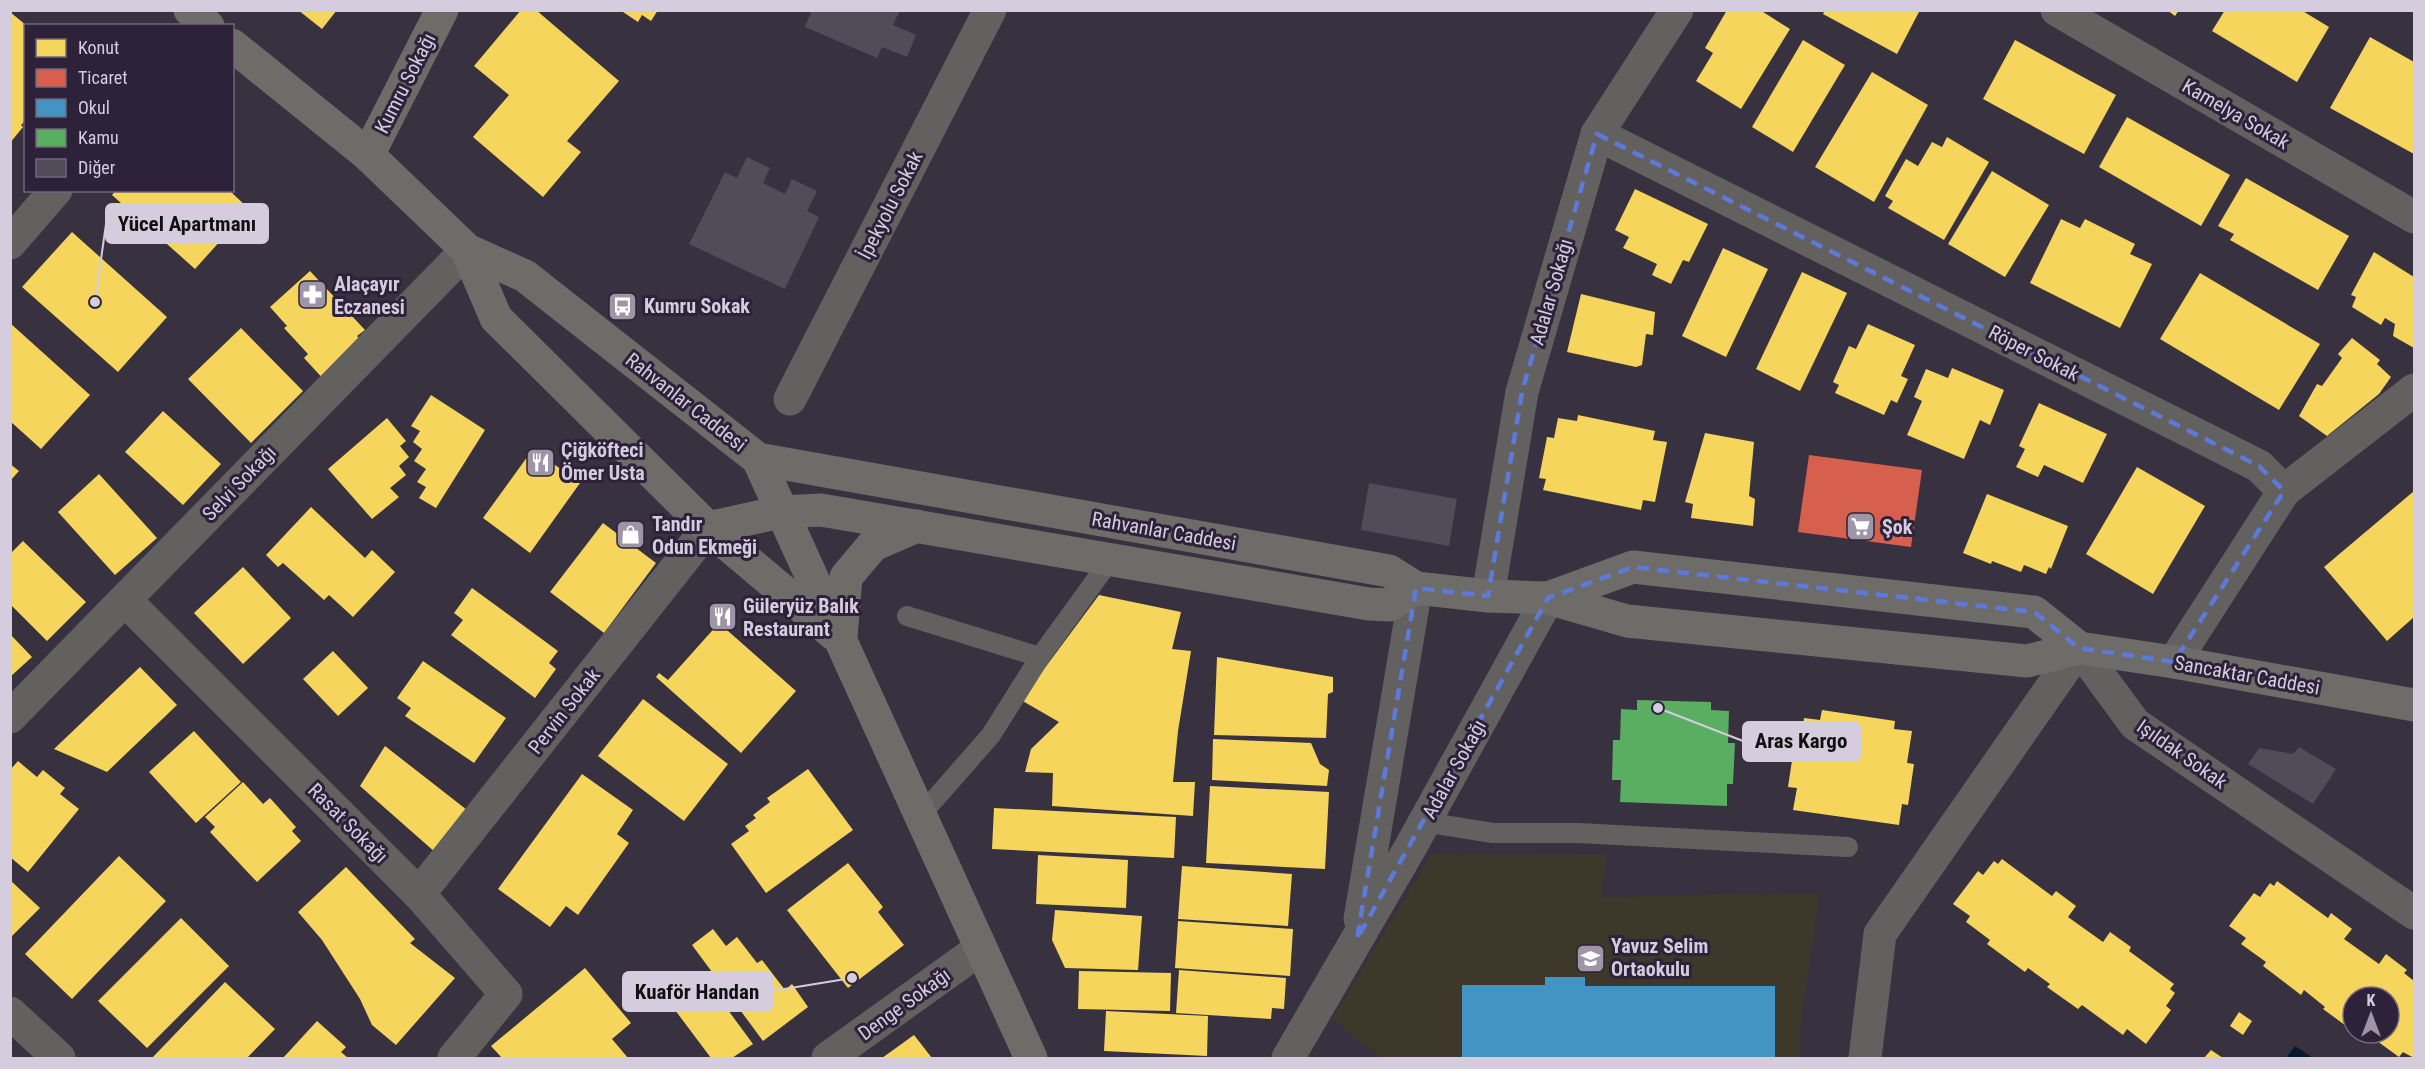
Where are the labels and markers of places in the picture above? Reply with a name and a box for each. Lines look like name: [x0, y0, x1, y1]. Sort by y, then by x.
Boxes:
callout: Yücel Apartmanı: [106, 204, 268, 243]
place label: Alaçayır Eczanesi: [334, 272, 405, 319]
pharmacy icon: Alaçayır Eczanesi: [297, 279, 329, 311]
bus stop icon: Kumru Sokak: [607, 290, 639, 322]
place label: Kumru Sokak: [644, 294, 750, 318]
place label: Çiğköfteci Ömer Usta: [561, 438, 645, 485]
restaurant icon: Çiğköfteci Ömer Usta: [524, 446, 556, 478]
supermarket icon: Şok: [1845, 511, 1877, 543]
place label: Tandır Odun Ekmeği: [652, 512, 757, 559]
place label: Şok: [1882, 515, 1913, 539]
shop icon: Tandır Odun Ekmeği: [615, 519, 647, 551]
place label: Güleryüz Balık Restaurant: [743, 594, 859, 641]
restaurant icon: Güleryüz Balık Restaurant: [706, 601, 738, 633]
callout: Aras Kargo: [1743, 722, 1860, 761]
place label: Yavuz Selim Ortaokulu: [1611, 934, 1708, 981]
school or university icon: Yavuz Selim Ortaokulu: [1574, 942, 1606, 974]
callout: Kuaför Handan: [623, 972, 772, 1011]

